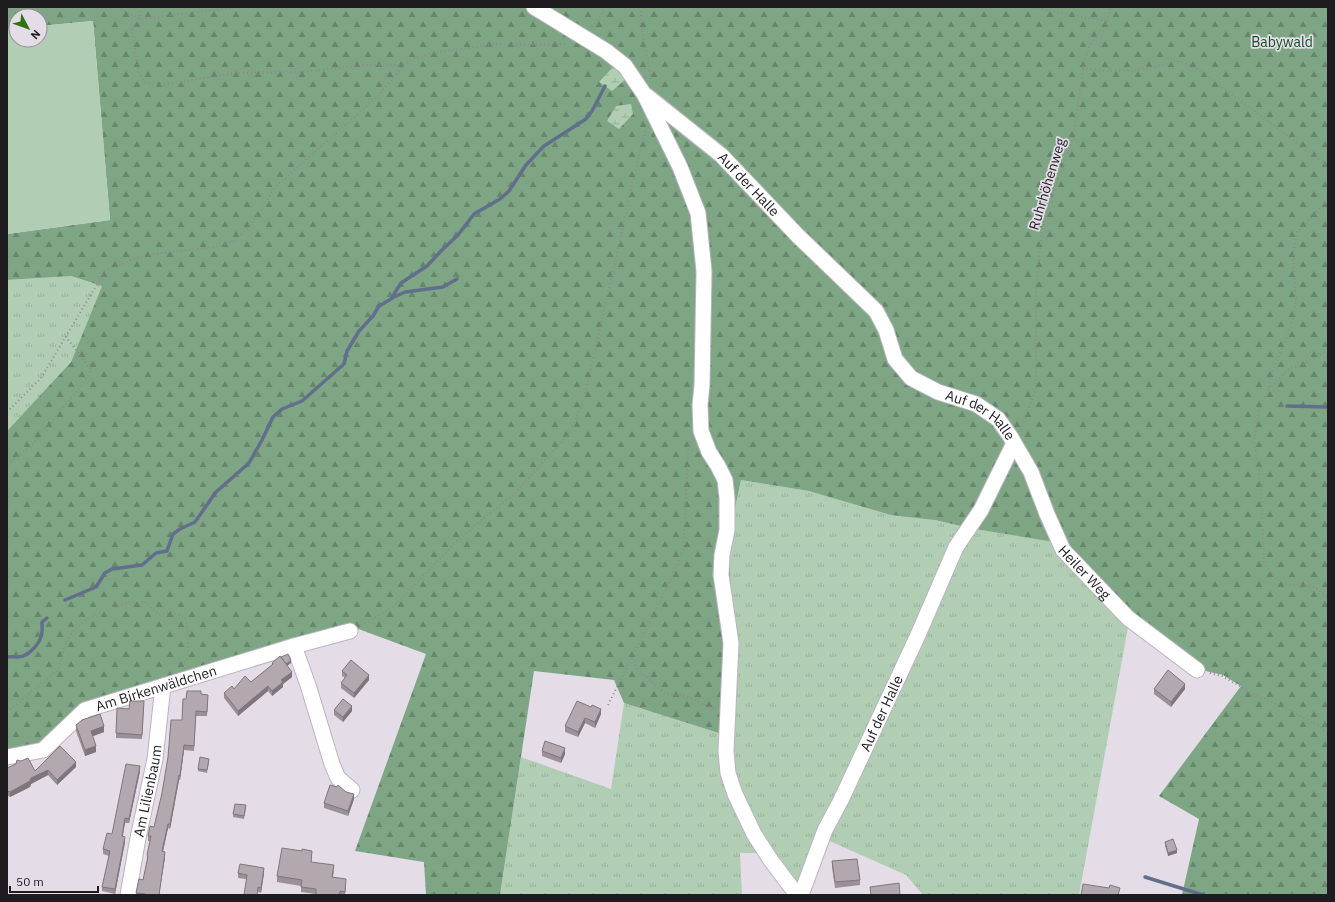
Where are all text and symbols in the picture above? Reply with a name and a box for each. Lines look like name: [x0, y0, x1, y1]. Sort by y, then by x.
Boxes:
north arrow: [8, 8, 48, 48]
text: N: [28, 27, 43, 42]
park label: Babywald: [1251, 33, 1313, 51]
street label: Ruhrhöhenweg: [1024, 135, 1070, 232]
street label: Auf der Halle: [714, 148, 784, 220]
street label: Auf der Halle: [943, 386, 1019, 444]
street label: Heiler Weg: [1054, 541, 1115, 604]
street label: Am Birkenwäldchen: [93, 661, 219, 715]
street label: Auf der Halle: [856, 672, 907, 754]
street label: Am Lilienbaum: [129, 744, 165, 839]
scale bar: [10, 868, 98, 894]
text: 50 m: [16, 874, 44, 889]

